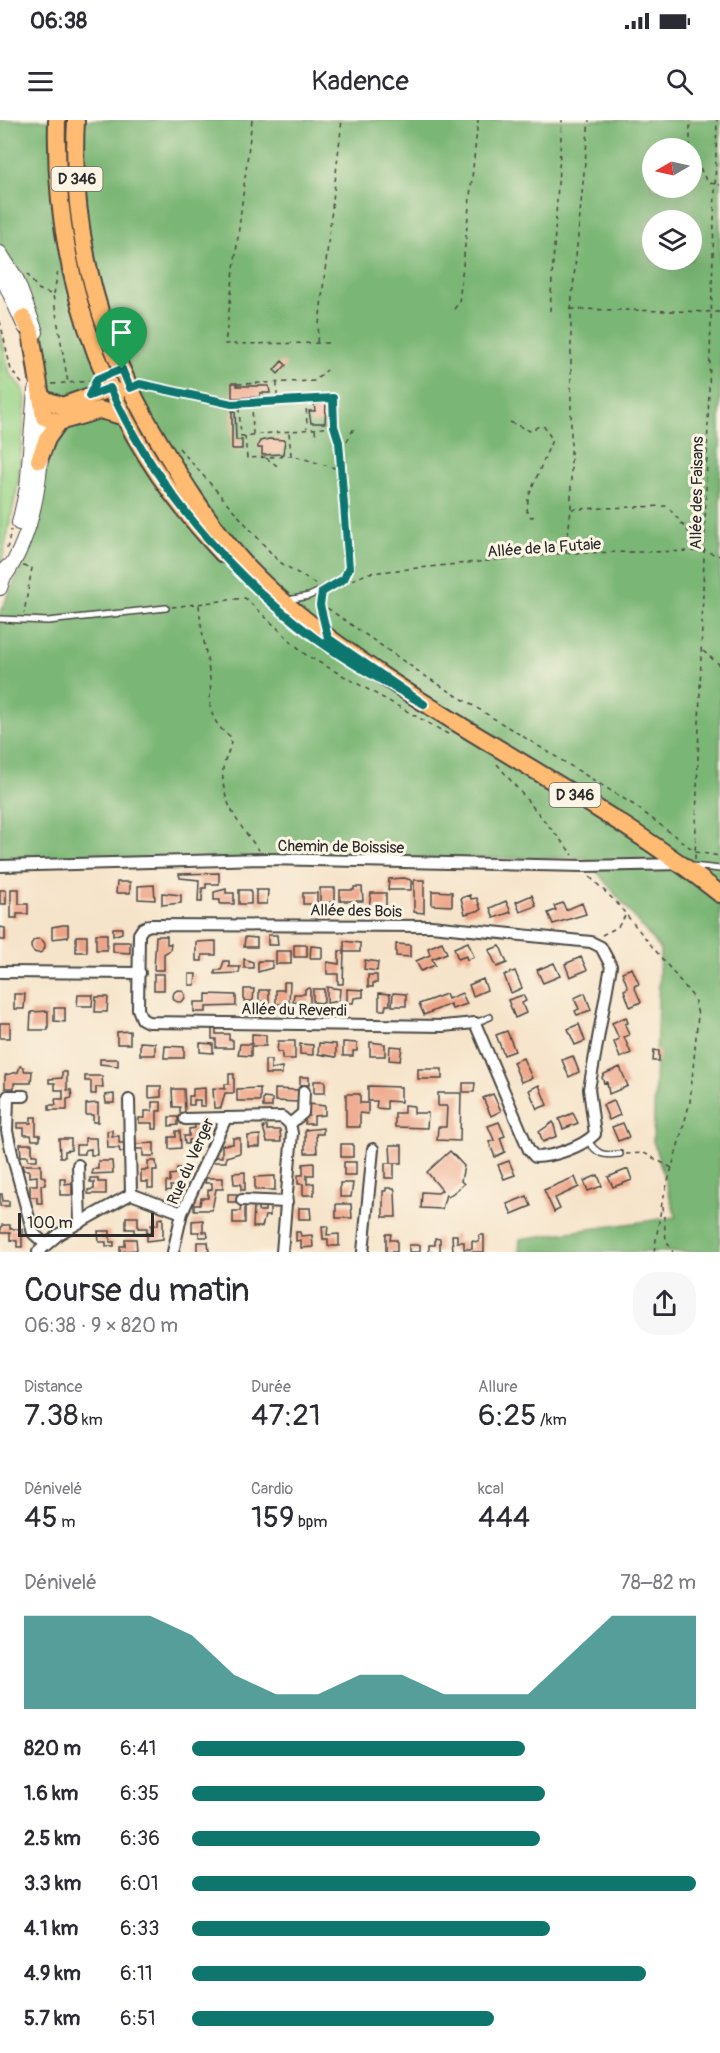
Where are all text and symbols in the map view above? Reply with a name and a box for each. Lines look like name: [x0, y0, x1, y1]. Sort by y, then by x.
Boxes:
text: 06:38: [30, 7, 87, 35]
icon: menu: [24, 65, 57, 98]
text: Kadence: [311, 65, 409, 98]
icon: search: [663, 65, 696, 98]
north arrow: [642, 138, 702, 198]
map controls: [642, 138, 702, 270]
road number: D 346: [52, 167, 103, 191]
button: layers: [642, 210, 702, 270]
pin: [96, 307, 147, 369]
icon: arrive: [105, 316, 138, 349]
street label: Allée des Faisans: [686, 436, 708, 550]
street label: Allée de la Futaie: [486, 534, 602, 562]
road number: D 346: [550, 783, 600, 807]
street label: Chemin de Boissise: [278, 836, 405, 858]
street label: Allée des Bois: [310, 900, 402, 922]
street label: Allée du Reverdi: [241, 999, 347, 1021]
street label: Rue du Verger: [163, 1115, 219, 1208]
scale bar: [18, 1210, 154, 1238]
text: 100 m: [27, 1213, 73, 1233]
text: Course du matin: [24, 1270, 250, 1311]
button: share: [633, 1272, 696, 1335]
text: 06:38 · 9 × 820 m: [24, 1313, 178, 1338]
text: Distance: [24, 1377, 83, 1397]
text: Durée: [251, 1377, 291, 1397]
text: Allure: [478, 1377, 517, 1397]
text: 7.38: [24, 1397, 78, 1434]
text: 47:21: [251, 1397, 321, 1434]
text: 6:25: [478, 1397, 537, 1434]
text: km: [78, 1410, 103, 1430]
text: /km: [537, 1410, 567, 1430]
text: Dénivelé: [24, 1479, 82, 1499]
text: Cardio: [251, 1479, 293, 1499]
text: kcal: [478, 1479, 504, 1499]
text: 45: [24, 1499, 58, 1536]
text: 159: [251, 1499, 294, 1536]
text: 444: [478, 1499, 530, 1536]
text: m: [58, 1512, 75, 1532]
text: bpm: [294, 1512, 328, 1532]
text: Dénivelé: [24, 1570, 97, 1595]
text: 78–82 m: [620, 1570, 696, 1595]
text: 820 m: [24, 1736, 81, 1761]
text: 6:41: [120, 1736, 156, 1761]
text: 1.6 km: [24, 1781, 78, 1806]
text: 6:35: [120, 1781, 159, 1806]
text: 2.5 km: [24, 1826, 81, 1851]
text: 6:36: [120, 1826, 160, 1851]
text: 3.3 km: [24, 1871, 81, 1896]
text: 6:01: [120, 1871, 158, 1896]
text: 4.1 km: [24, 1916, 78, 1941]
text: 6:33: [120, 1916, 159, 1941]
text: 4.9 km: [24, 1961, 81, 1986]
text: 6:11: [120, 1961, 153, 1986]
text: 5.7 km: [24, 2006, 80, 2031]
text: 6:51: [120, 2006, 156, 2031]

